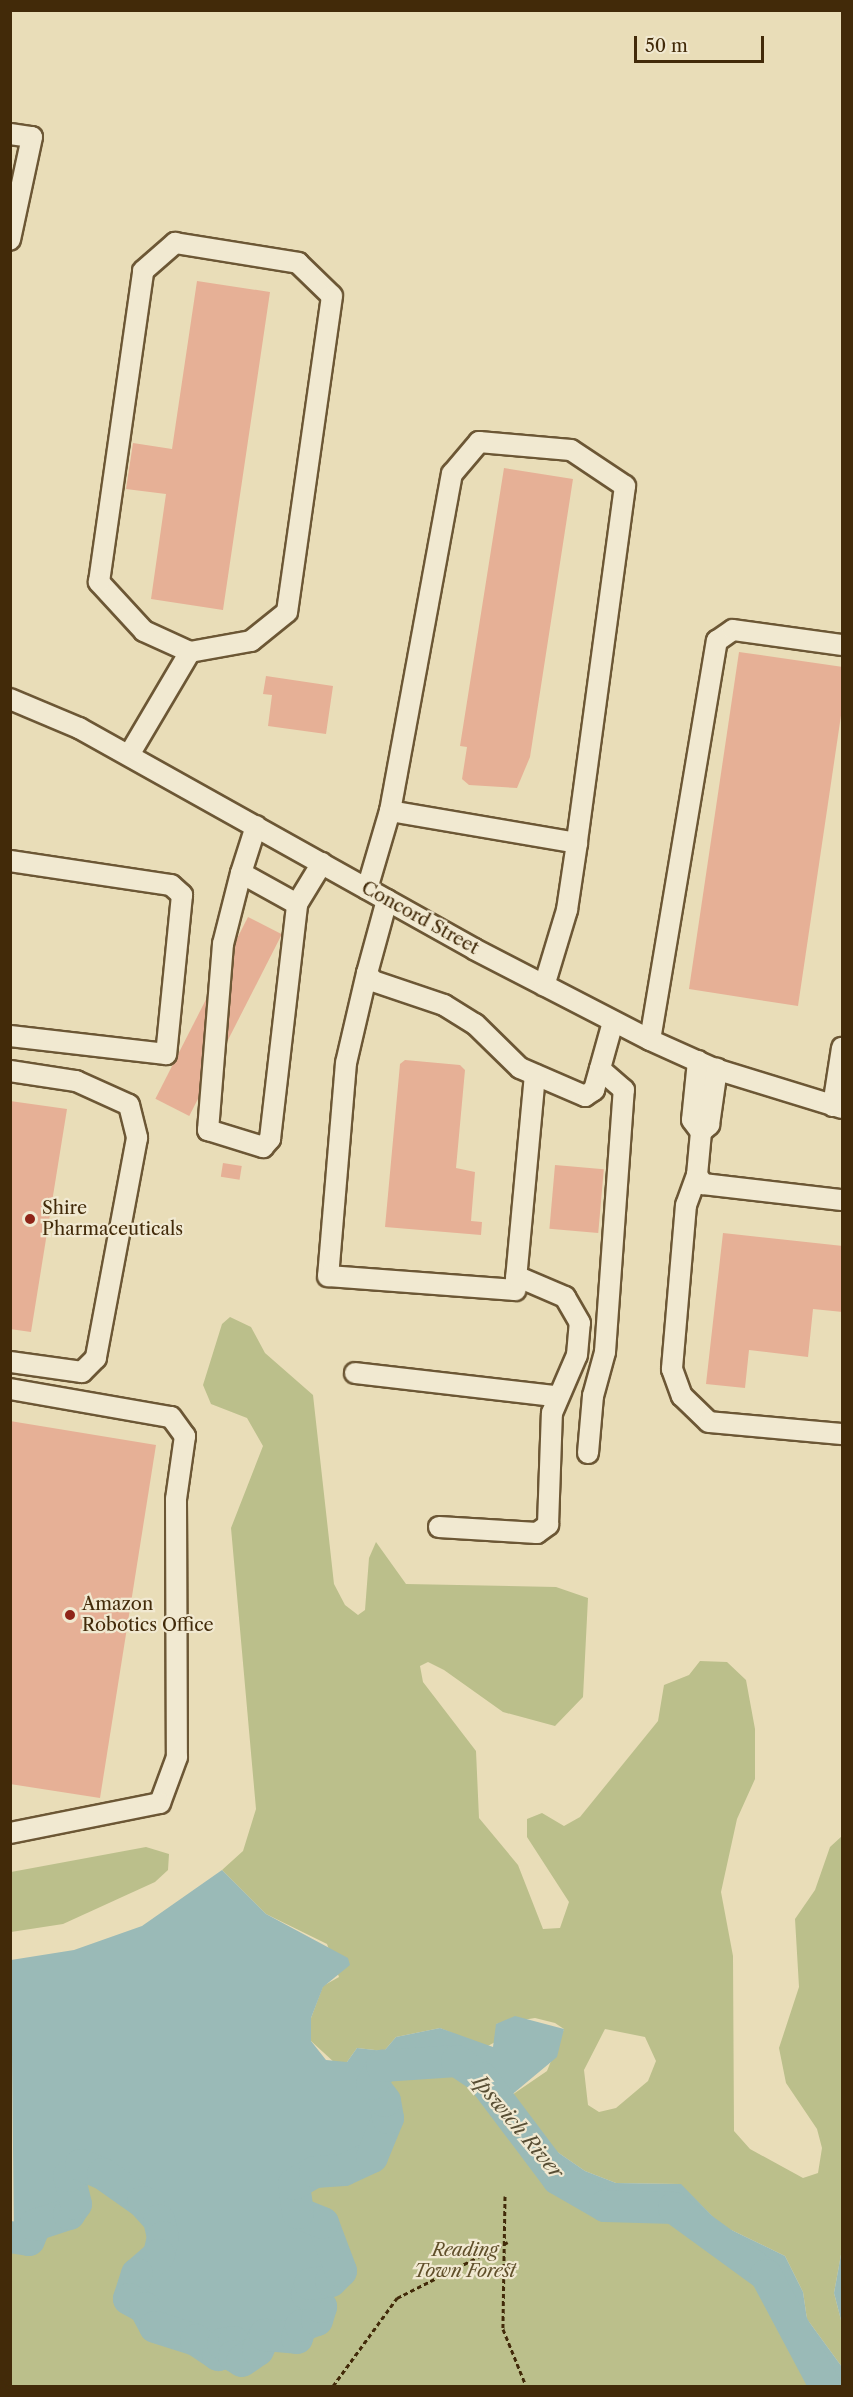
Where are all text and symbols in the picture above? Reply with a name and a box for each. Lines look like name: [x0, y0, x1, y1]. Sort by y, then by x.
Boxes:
scale bar: [637, 24, 768, 62]
text: 50 m: [645, 35, 688, 57]
street label: Concord Street: [358, 877, 482, 959]
place label: Shire Pharmaceuticals: [42, 1198, 183, 1240]
marker: Shire Pharmaceuticals: [23, 1212, 37, 1226]
place label: Amazon Robotics Office: [82, 1594, 214, 1636]
marker: Amazon Robotics Office: [63, 1608, 77, 1622]
water label: Ipswich River: [468, 2070, 568, 2184]
park label: Reading Town Forest: [414, 2240, 516, 2282]

